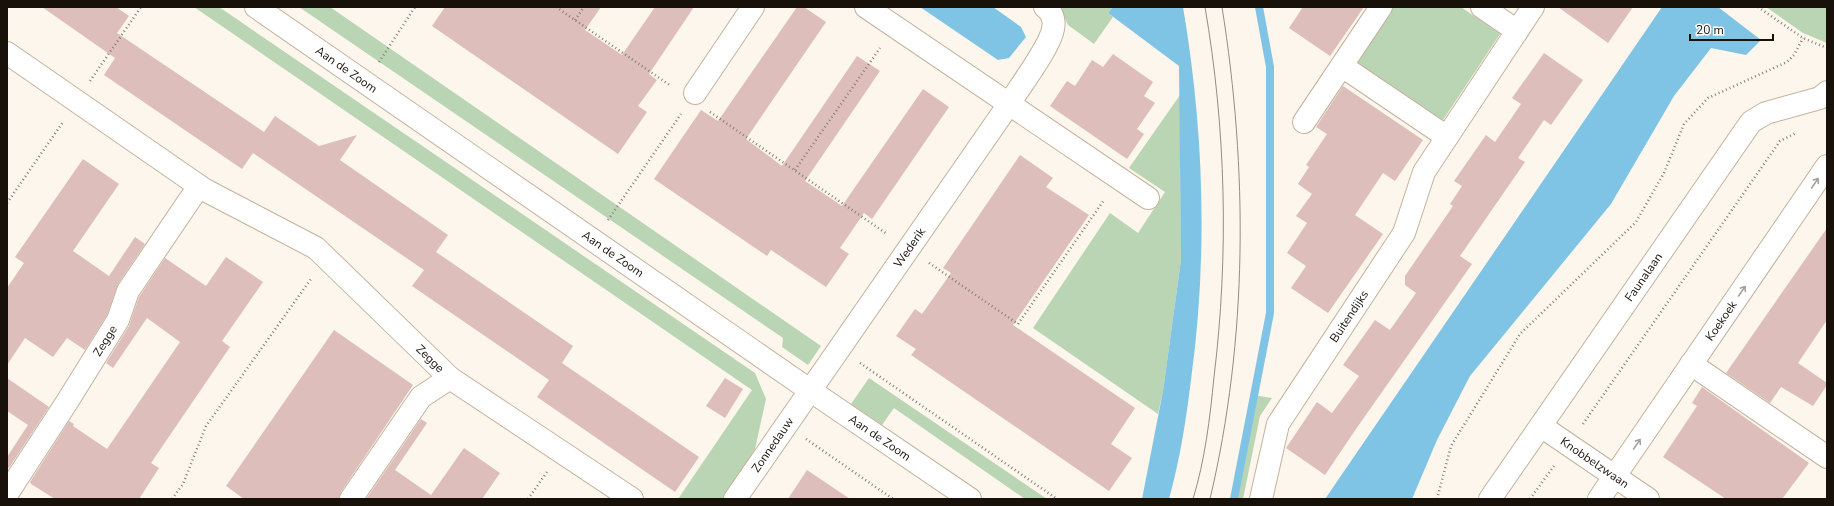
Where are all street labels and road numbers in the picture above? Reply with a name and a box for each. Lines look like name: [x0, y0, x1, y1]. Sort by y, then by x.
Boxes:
street label: Aan de Zoom: [312, 43, 381, 97]
street label: Wederik: [890, 224, 929, 271]
street label: Aan de Zoom: [579, 227, 647, 281]
street label: Faunalaan: [1621, 250, 1666, 304]
street label: Buitendijks: [1326, 287, 1372, 345]
street label: Koekoek: [1702, 297, 1741, 344]
street label: Zegge: [89, 322, 121, 359]
street label: Zegge: [412, 341, 448, 376]
street label: Aan de Zoom: [845, 411, 914, 465]
street label: Zonnedauw: [748, 414, 797, 476]
street label: Knobbelzwaan: [1557, 433, 1632, 492]

